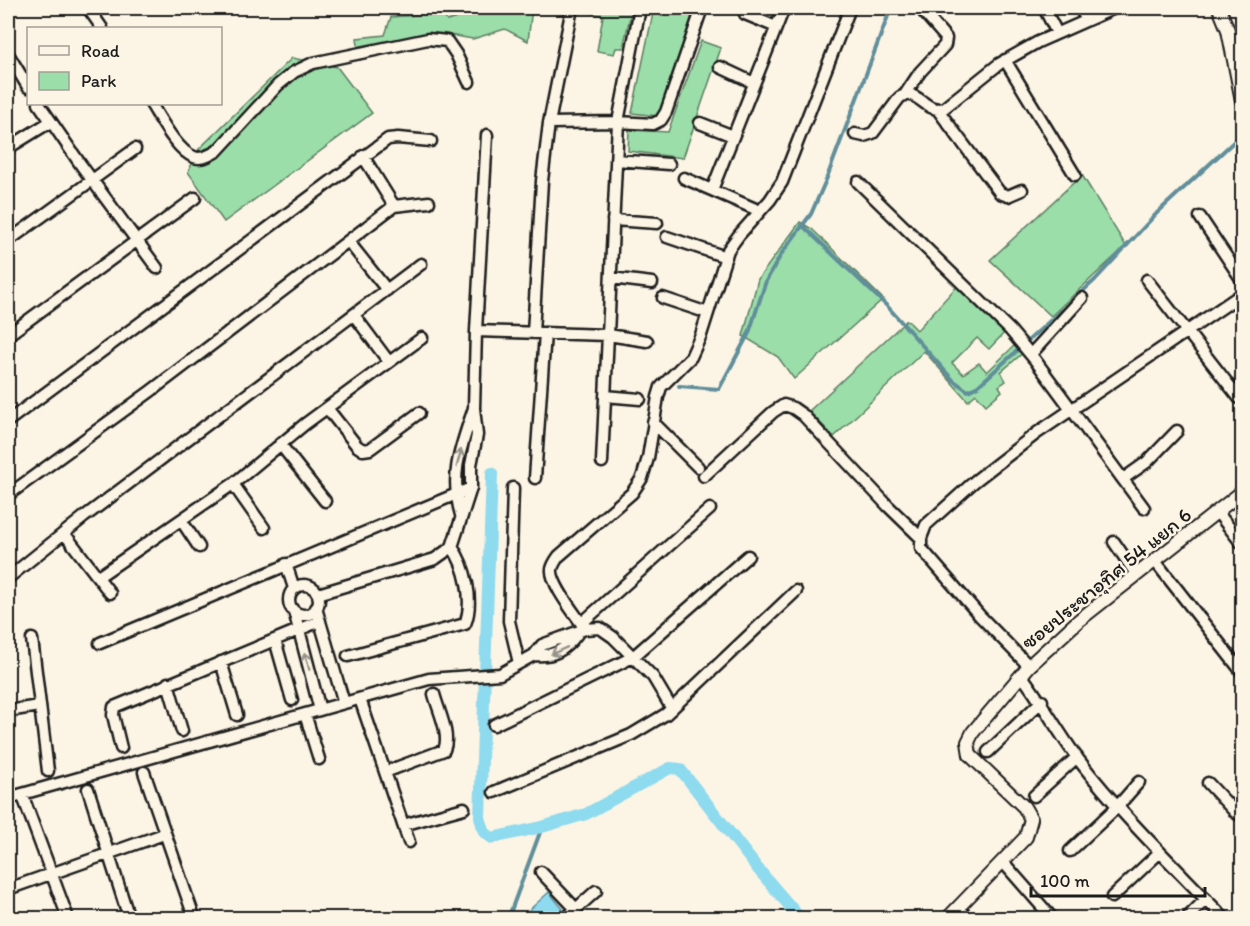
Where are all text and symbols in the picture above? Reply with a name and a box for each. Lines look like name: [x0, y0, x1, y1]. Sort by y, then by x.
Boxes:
legend: [27, 27, 222, 105]
text: Road: [81, 40, 120, 62]
text: Park: [81, 70, 116, 92]
one-way arrow: [454, 448, 465, 467]
street label: ซอยประชาอุทิศ 54 แยก 6: [1016, 502, 1197, 655]
one-way arrow: [550, 645, 568, 657]
one-way arrow: [301, 651, 313, 670]
scale bar: [1031, 860, 1205, 898]
text: 100 m: [1040, 870, 1090, 892]

